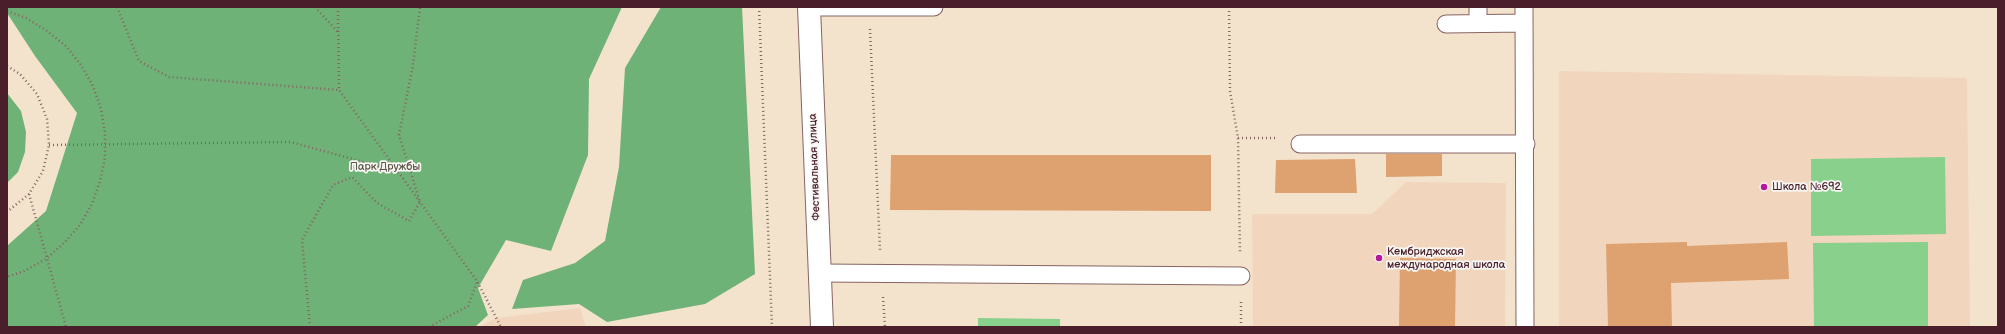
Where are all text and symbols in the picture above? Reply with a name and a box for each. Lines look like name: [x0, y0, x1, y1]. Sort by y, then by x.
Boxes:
street label: Фестивальная улица: [807, 113, 823, 221]
park label: Парк Дружбы: [350, 160, 420, 174]
place label: Школа №692: [1772, 180, 1841, 194]
marker: Школа №692: [1759, 182, 1769, 192]
place label: Кембриджская международная школа: [1387, 245, 1505, 271]
marker: Кембриджская международная школа: [1374, 253, 1384, 263]

